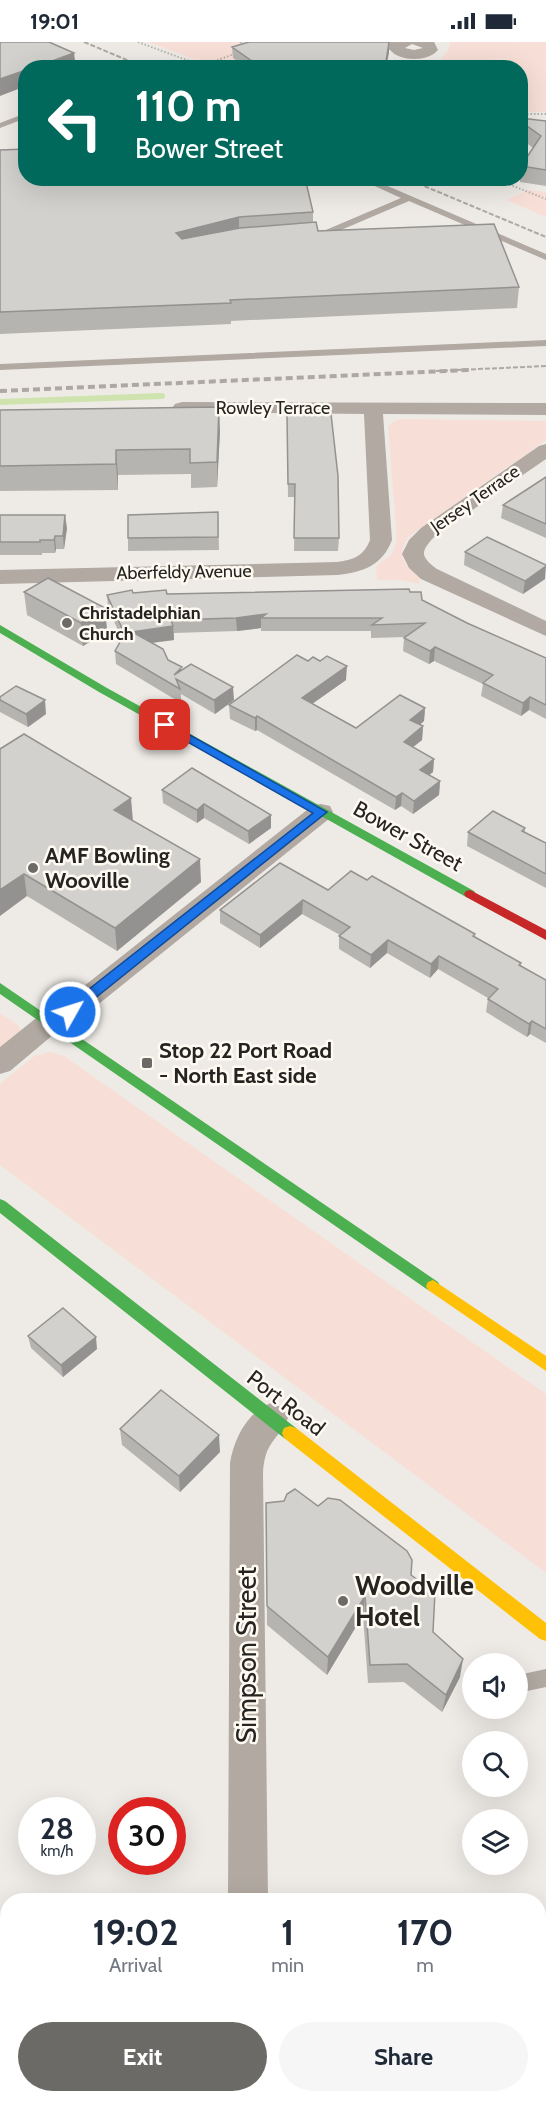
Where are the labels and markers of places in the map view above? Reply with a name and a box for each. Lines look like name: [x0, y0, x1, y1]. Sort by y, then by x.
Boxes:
place label: Christadelphian Church: [79, 602, 201, 645]
marker: Christadelphian Church: [60, 616, 74, 630]
pin: [139, 699, 190, 750]
place label: AMF Bowling Wooville: [45, 842, 170, 894]
marker: AMF Bowling Wooville: [26, 861, 40, 875]
place label: Stop 22 Port Road - North East side: [159, 1037, 332, 1089]
marker: Stop 22 Port Road - North East side: [140, 1056, 154, 1070]
place label: Woodville Hotel: [355, 1569, 474, 1633]
marker: Woodville Hotel: [336, 1594, 350, 1608]

